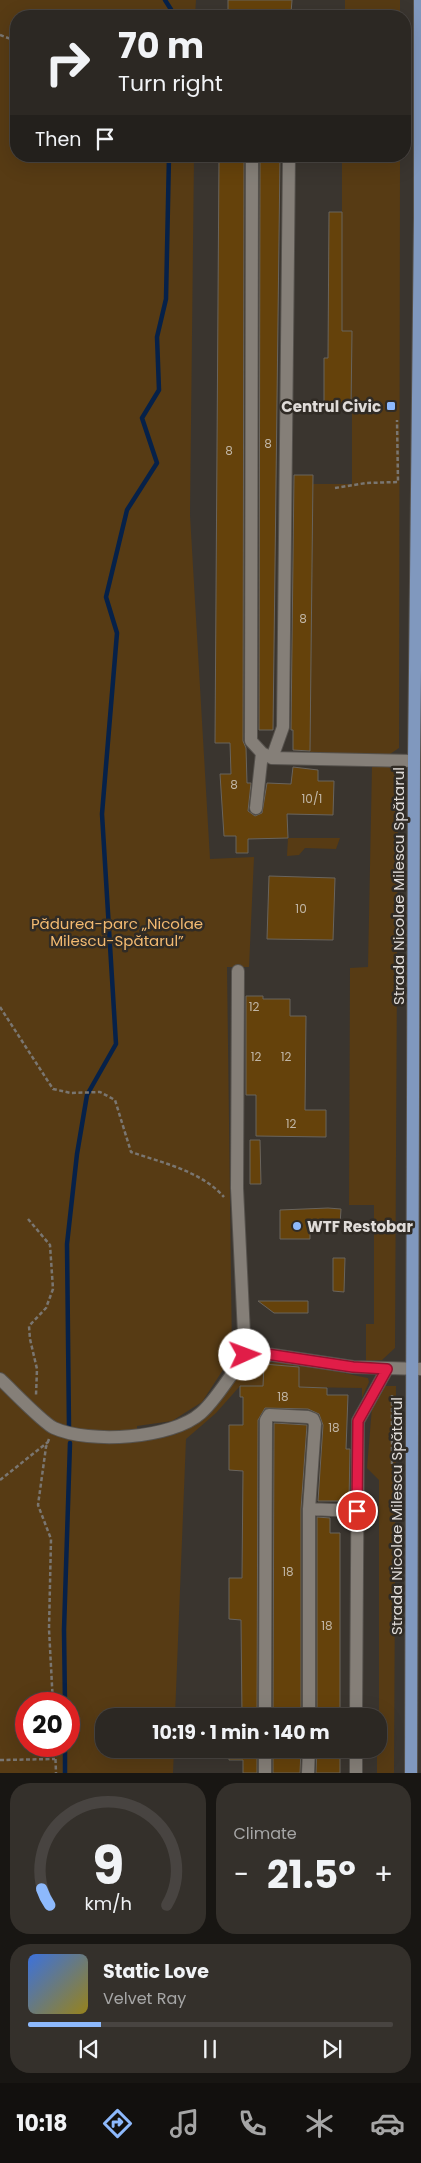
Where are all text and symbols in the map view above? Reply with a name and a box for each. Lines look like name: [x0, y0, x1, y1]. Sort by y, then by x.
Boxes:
text: 70 m: [118, 21, 204, 70]
icon: right: [35, 30, 100, 95]
text: Turn right: [118, 68, 223, 99]
icon: arrive: [91, 125, 119, 153]
text: Then: [35, 126, 81, 153]
place label: Centrul Civic: [281, 396, 381, 417]
marker: Centrul Civic: [385, 400, 397, 412]
house number: 8: [264, 435, 272, 452]
house number: 8: [225, 442, 233, 459]
house number: 8: [299, 610, 307, 627]
street label: Strada Nicolae Milescu Spătarul: [388, 767, 409, 1005]
house number: 8: [230, 776, 238, 793]
house number: 10/1: [302, 790, 322, 807]
house number: 10: [295, 900, 307, 917]
park label: Pădurea-parc „Nicolae Milescu-Spătarul”: [31, 913, 203, 951]
house number: 12: [249, 998, 259, 1015]
house number: 12: [251, 1048, 261, 1065]
house number: 12: [281, 1048, 291, 1065]
house number: 12: [286, 1115, 296, 1132]
place label: WTF Restobar: [307, 1216, 413, 1237]
marker: WTF Restobar: [291, 1220, 303, 1232]
position arrow: [218, 1328, 270, 1380]
house number: 18: [277, 1388, 289, 1405]
street label: Strada Nicolae Milescu Spătarul: [386, 1397, 407, 1635]
house number: 18: [328, 1419, 340, 1436]
pin: [336, 1490, 378, 1532]
icon: arrive: [343, 1497, 371, 1525]
house number: 18: [282, 1563, 294, 1580]
house number: 18: [321, 1617, 333, 1634]
speed limit sign: 20: [15, 1692, 80, 1757]
text: 10:19 · 1 min · 140 m: [152, 1719, 330, 1746]
text: Climate: [234, 1822, 297, 1845]
text: 9: [92, 1829, 124, 1902]
text: 21.5°: [267, 1848, 356, 1901]
text: −: [234, 1855, 249, 1894]
text: +: [374, 1855, 393, 1894]
text: km/h: [84, 1891, 132, 1916]
text: Static Love: [103, 1958, 209, 1985]
text: Velvet Ray: [103, 1987, 186, 2010]
icon: previous: [75, 2035, 103, 2063]
icon: pause: [196, 2035, 224, 2063]
icon: next: [318, 2035, 346, 2063]
icon: directions: [100, 2106, 135, 2141]
icon: music: [167, 2106, 202, 2141]
icon: phone: [235, 2106, 270, 2141]
icon: climate: [302, 2106, 337, 2141]
icon: car: [370, 2106, 405, 2141]
text: 10:18: [16, 2108, 68, 2139]

